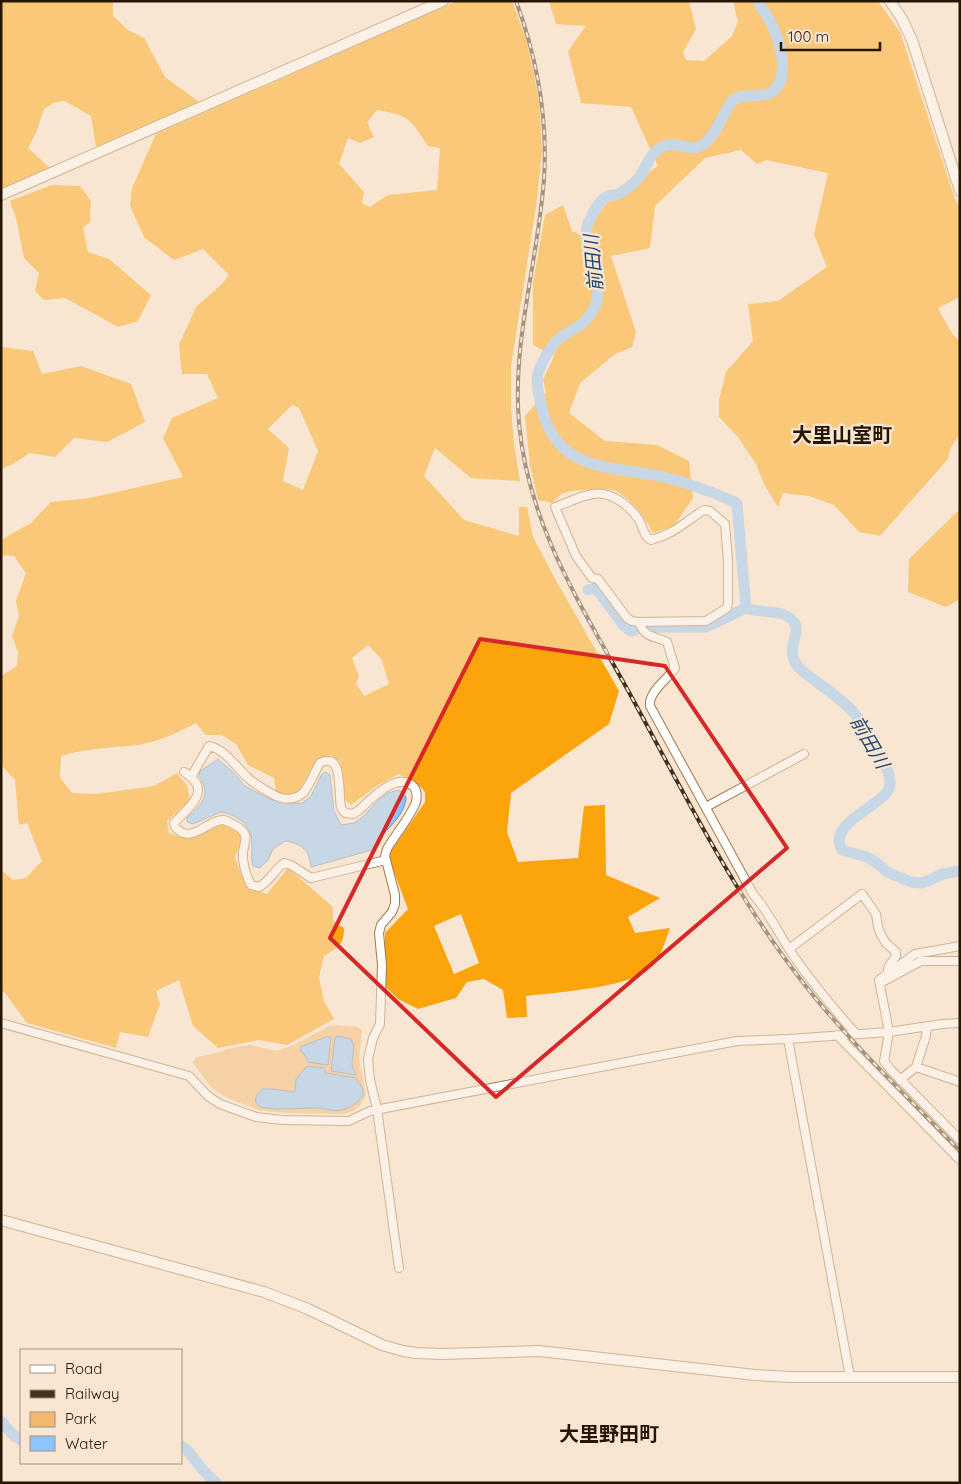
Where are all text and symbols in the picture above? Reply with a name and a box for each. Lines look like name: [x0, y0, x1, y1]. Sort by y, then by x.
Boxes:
scale bar: [781, 20, 880, 52]
text: 100 m: [788, 27, 829, 46]
water label: 前田川: [578, 232, 607, 292]
district label: 大里山室町: [792, 422, 892, 447]
water label: 前田川: [845, 711, 896, 774]
legend: [20, 1349, 182, 1464]
text: Road: [65, 1359, 102, 1378]
text: Railway: [65, 1384, 120, 1403]
text: Park: [65, 1409, 97, 1428]
district label: 大里野田町: [559, 1421, 659, 1446]
text: Water: [65, 1434, 108, 1453]

